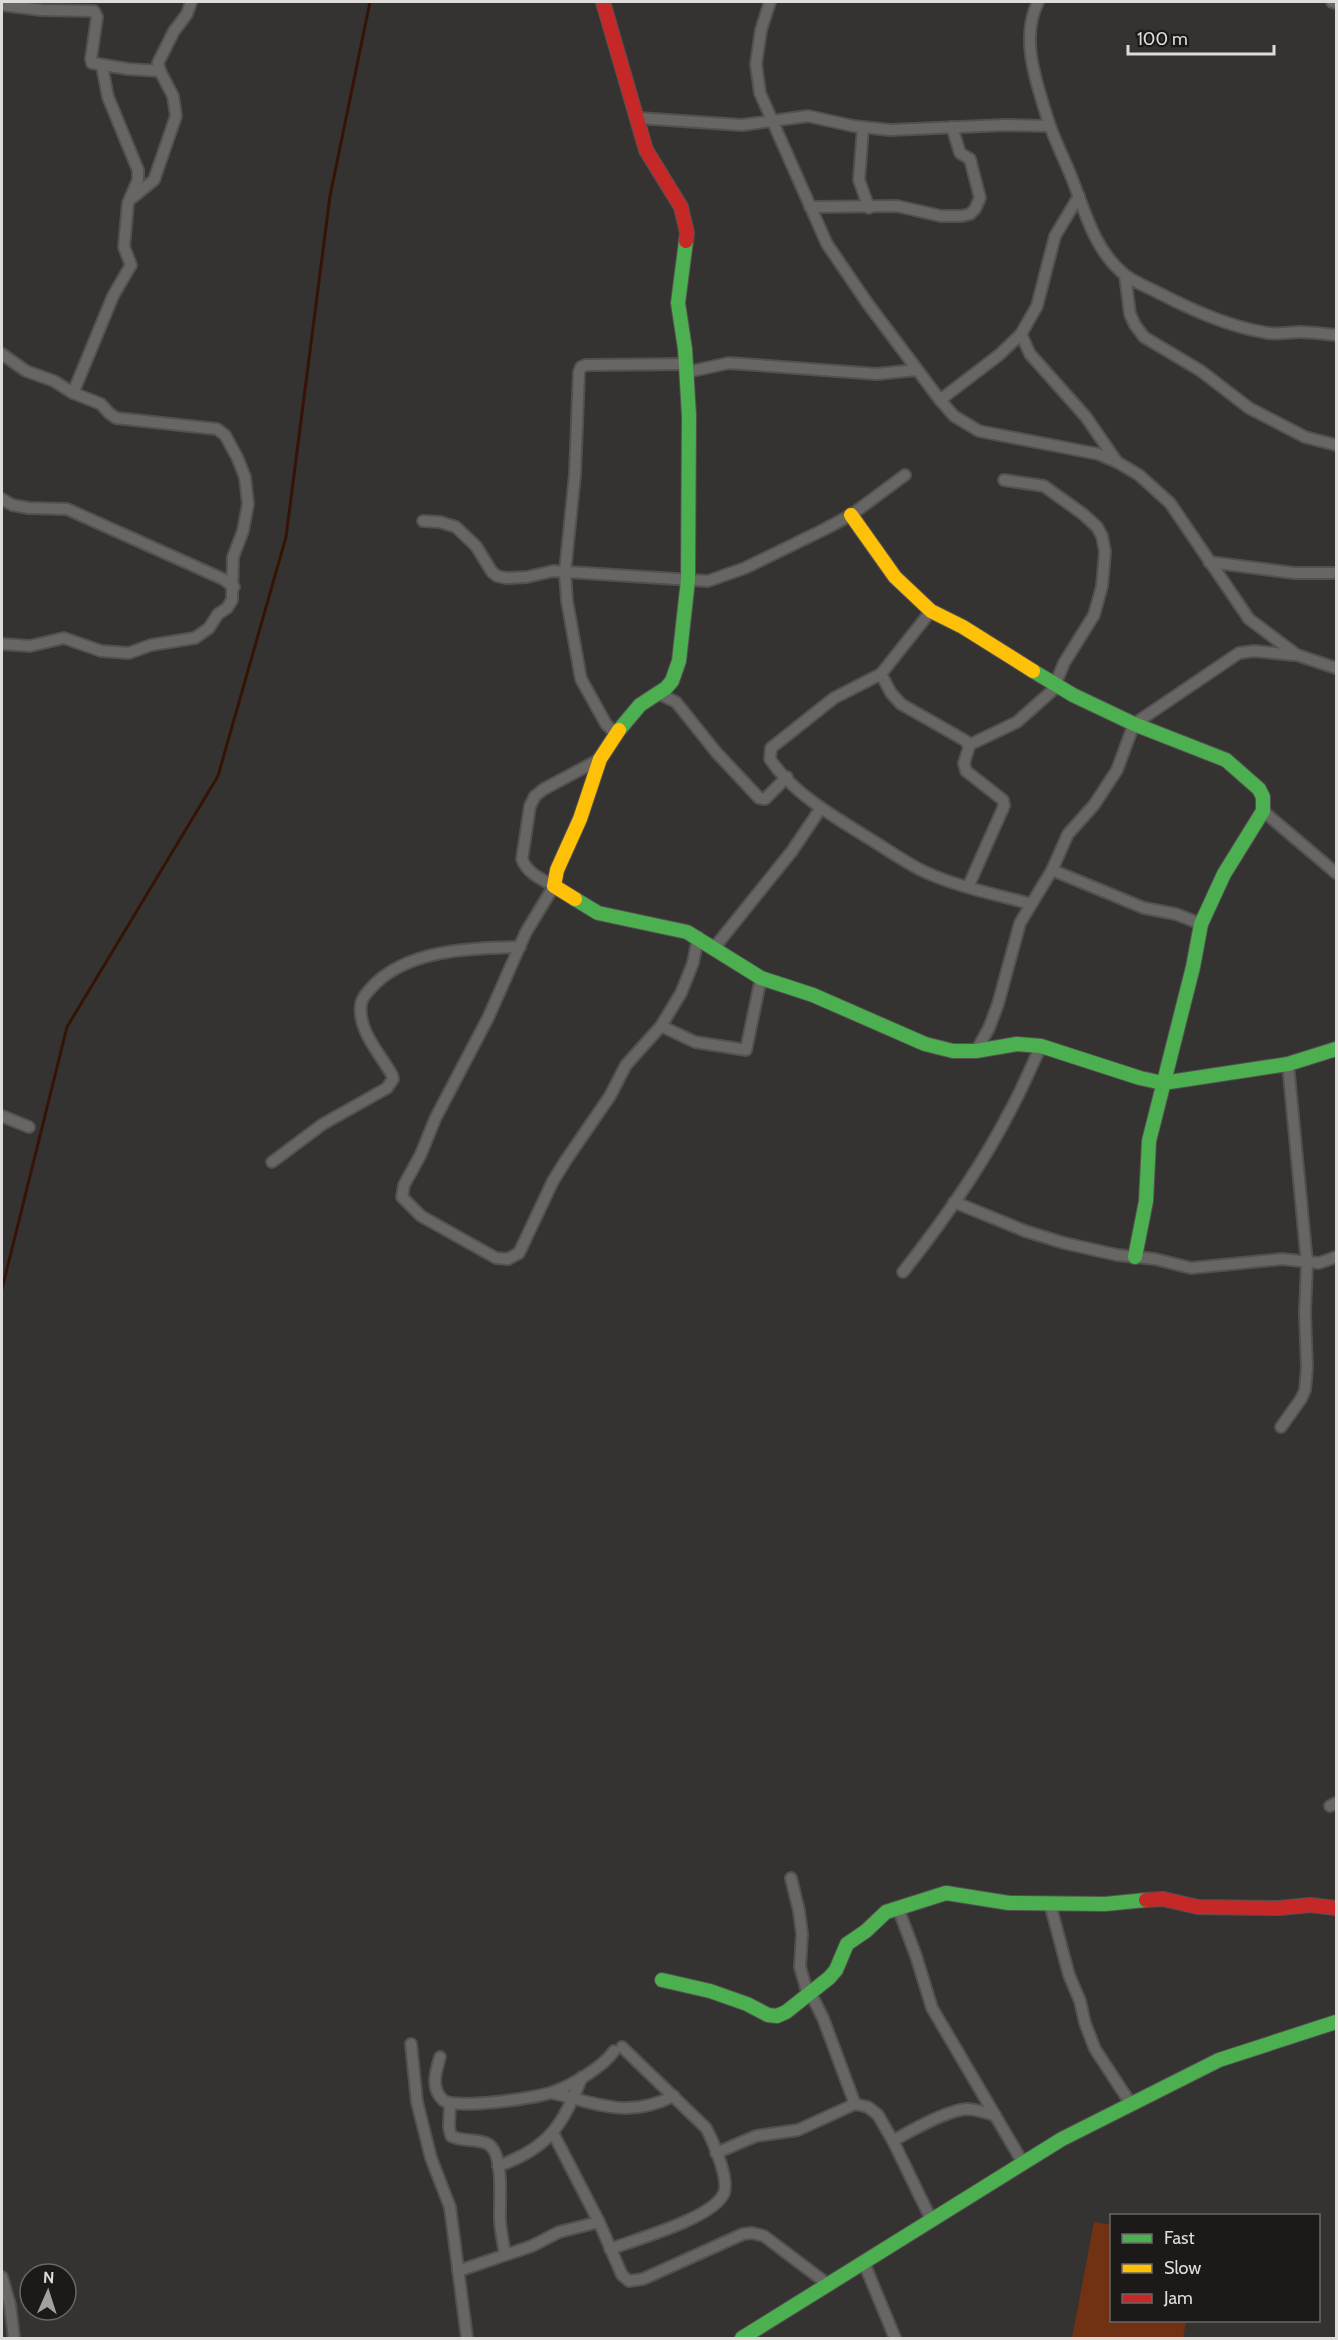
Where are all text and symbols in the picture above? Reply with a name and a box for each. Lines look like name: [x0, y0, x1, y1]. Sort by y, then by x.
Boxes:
scale bar: [1128, 18, 1274, 56]
text: 100 m: [1137, 28, 1188, 50]
legend: [1110, 2214, 1320, 2322]
text: Fast: [1164, 2227, 1195, 2249]
text: Slow: [1164, 2257, 1201, 2279]
north arrow: [18, 2262, 78, 2322]
text: N: [43, 2268, 55, 2287]
text: Jam: [1163, 2287, 1193, 2309]

